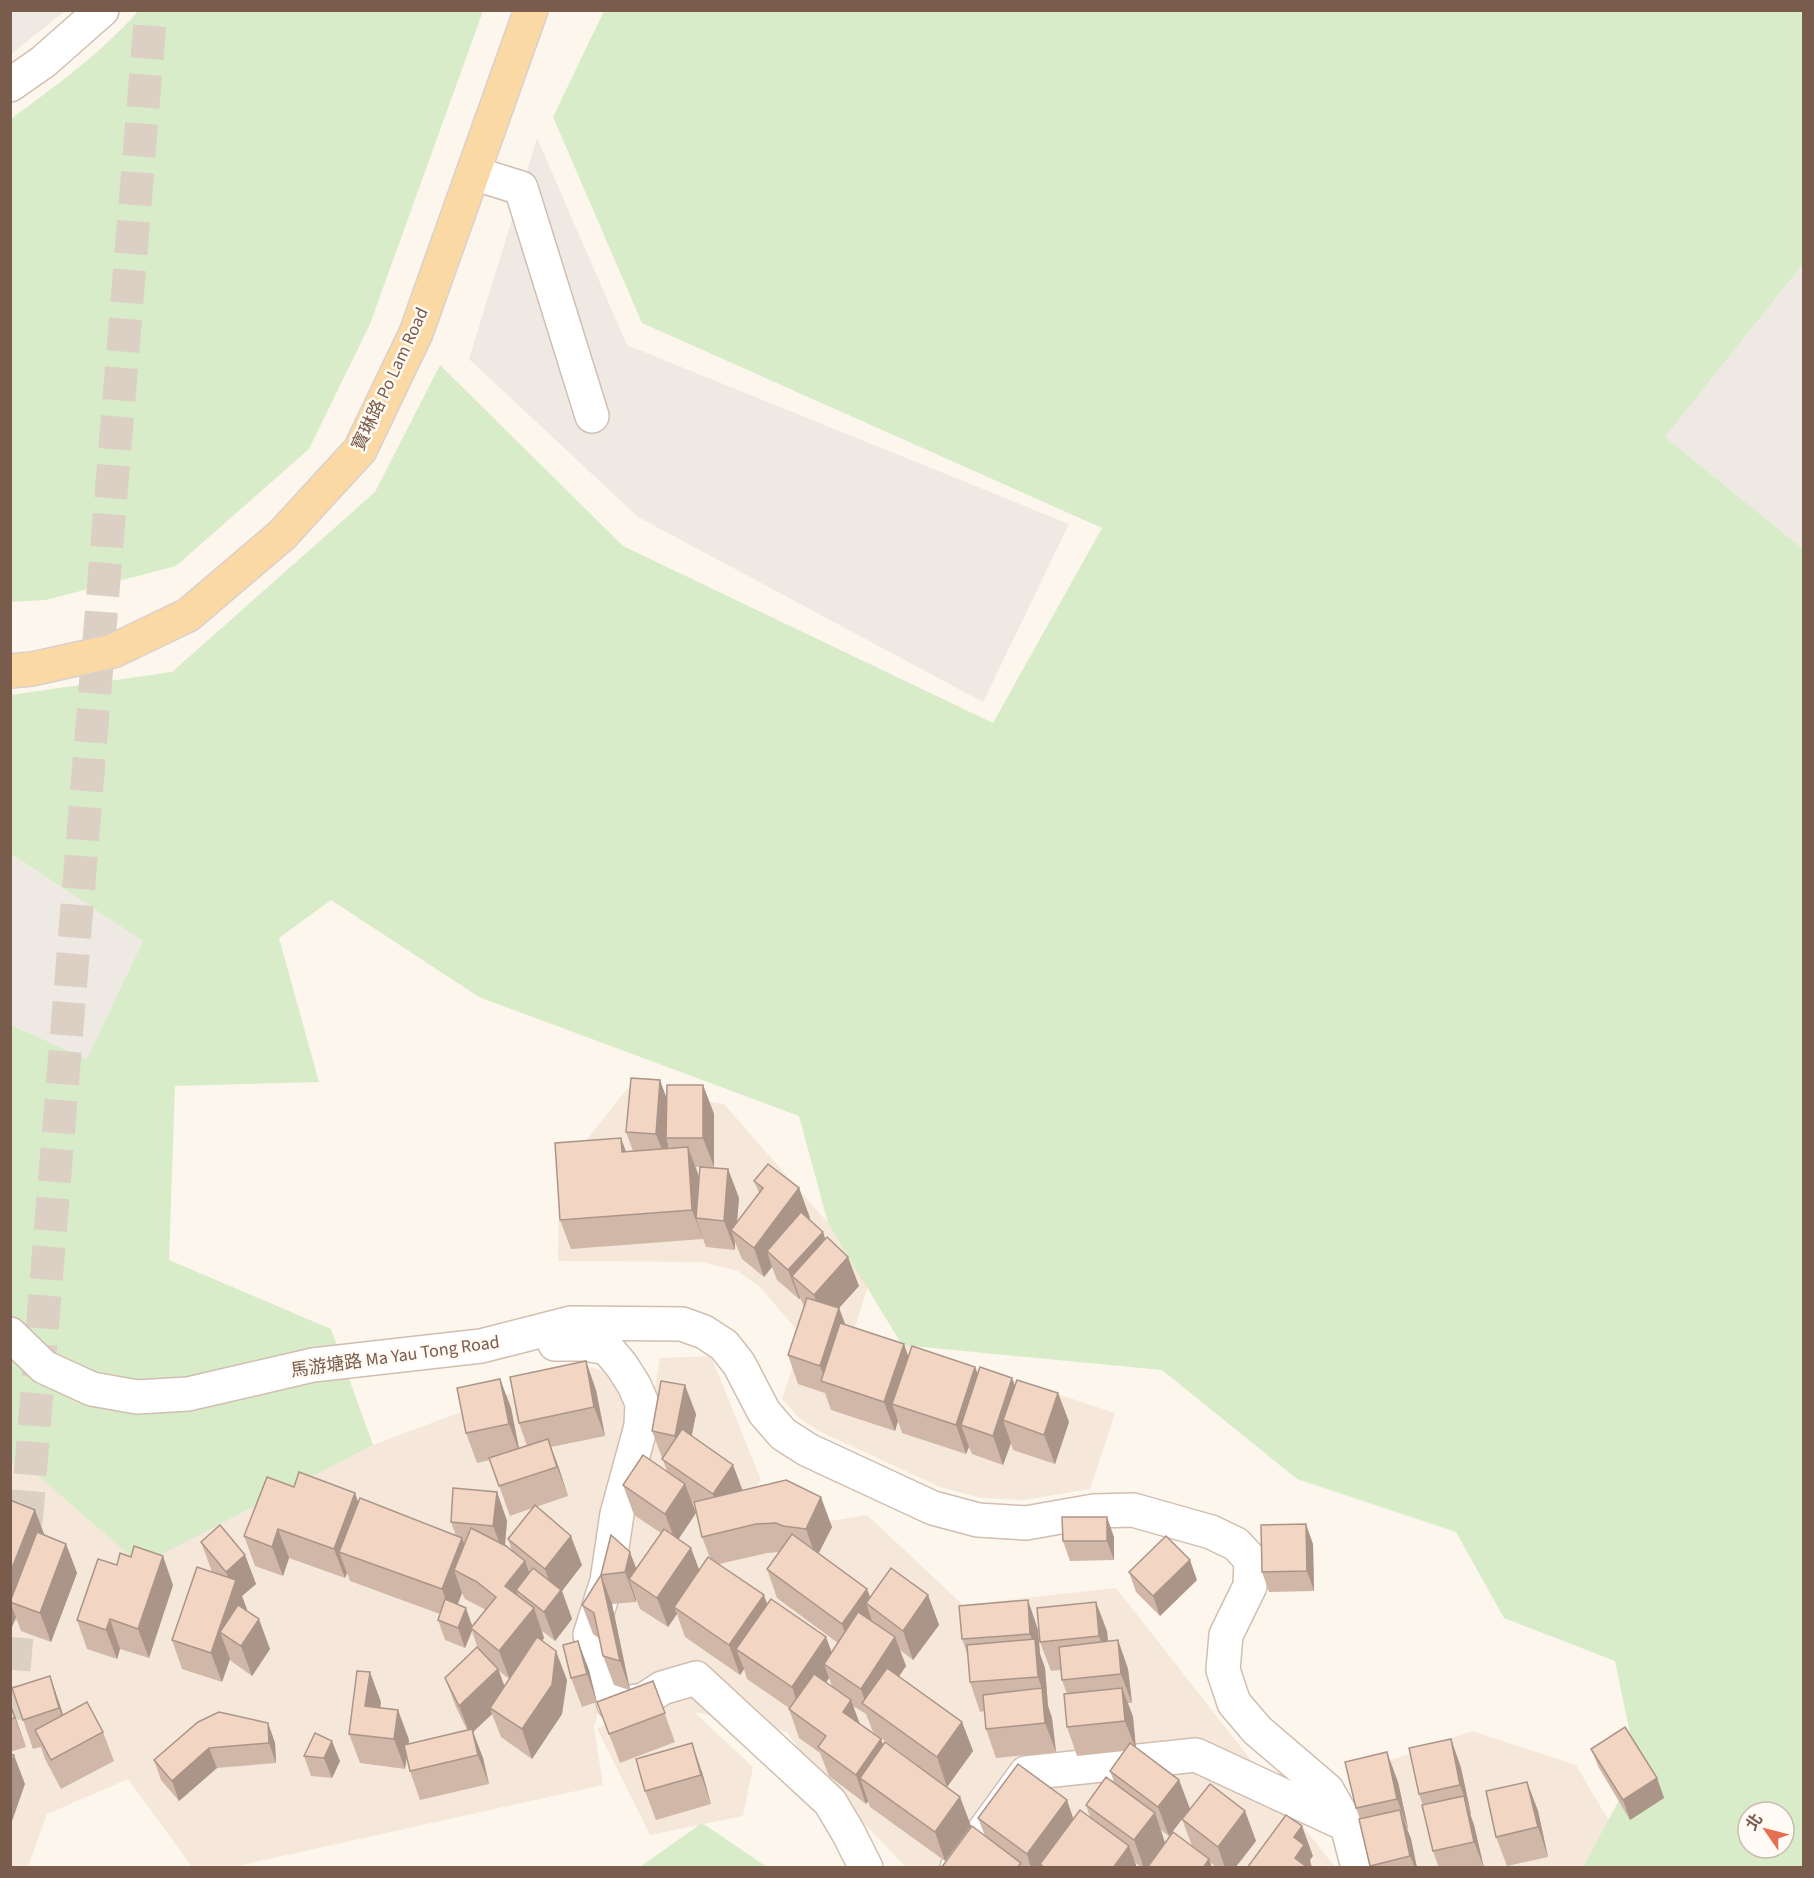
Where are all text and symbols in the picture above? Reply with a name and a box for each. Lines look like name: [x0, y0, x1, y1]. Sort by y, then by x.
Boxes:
street label: 寶琳路 Po Lam Road: [346, 303, 435, 455]
street label: 馬游塘路 Ma Yau Tong Road: [289, 1329, 501, 1384]
north arrow: [1736, 1800, 1796, 1860]
text: 北: [1741, 1809, 1768, 1835]

